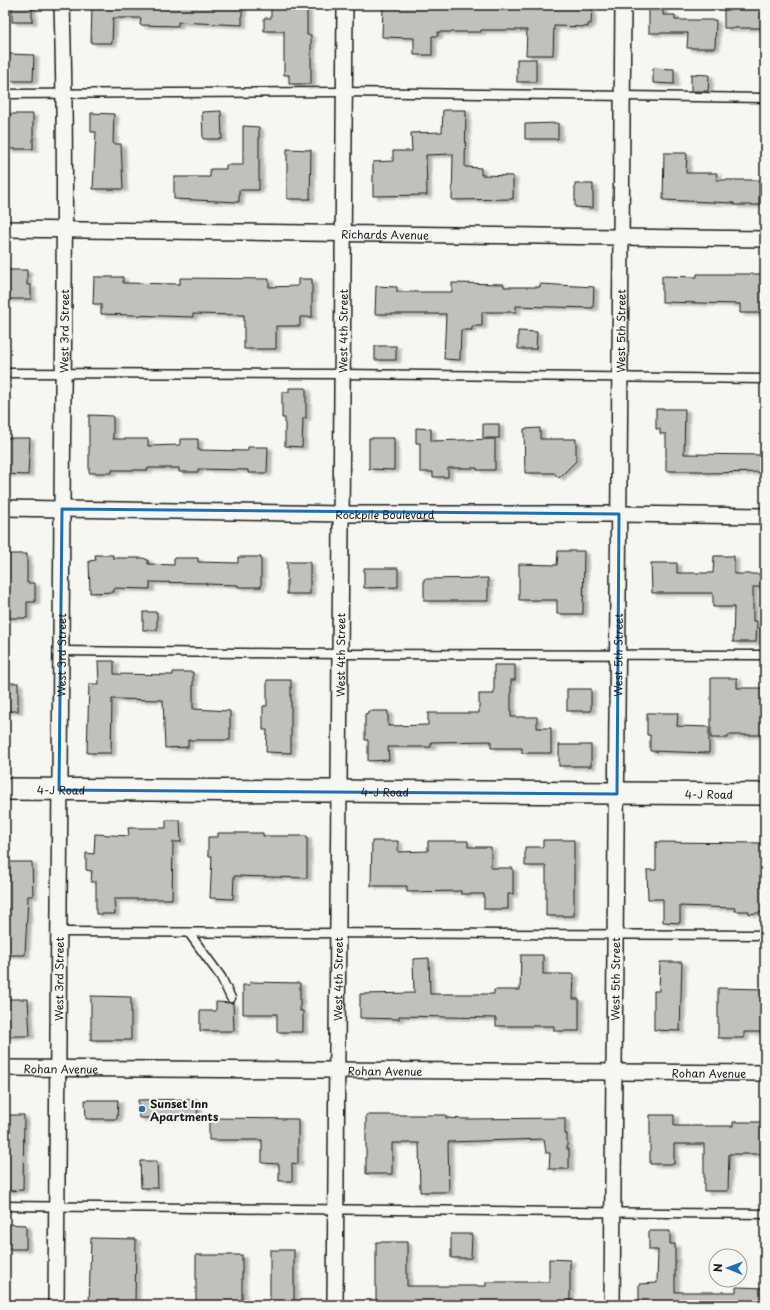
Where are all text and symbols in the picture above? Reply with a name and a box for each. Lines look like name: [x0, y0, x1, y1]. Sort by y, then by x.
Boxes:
street label: Richards Avenue: [341, 225, 429, 243]
street label: West 3rd Street: [55, 289, 73, 373]
street label: West 4th Street: [334, 289, 351, 373]
street label: West 5th Street: [611, 289, 629, 373]
street label: Rockpile Boulevard: [335, 505, 435, 523]
street label: West 3rd Street: [52, 613, 70, 697]
street label: West 4th Street: [331, 613, 349, 697]
street label: West 5th Street: [609, 613, 626, 697]
street label: 4-J Road: [37, 781, 85, 798]
street label: 4-J Road: [361, 783, 409, 800]
street label: 4-J Road: [685, 785, 733, 802]
street label: West 4th Street: [329, 936, 346, 1021]
street label: West 3rd Street: [50, 937, 67, 1021]
street label: West 5th Street: [606, 937, 624, 1021]
street label: Rohan Avenue: [24, 1060, 98, 1077]
street label: Rohan Avenue: [348, 1062, 422, 1079]
street label: Rohan Avenue: [672, 1064, 746, 1081]
place label: Sunset Inn Apartments: [150, 1095, 219, 1125]
marker: Sunset Inn Apartments: [137, 1104, 147, 1114]
north arrow: [708, 1248, 748, 1288]
text: N: [709, 1263, 726, 1272]

